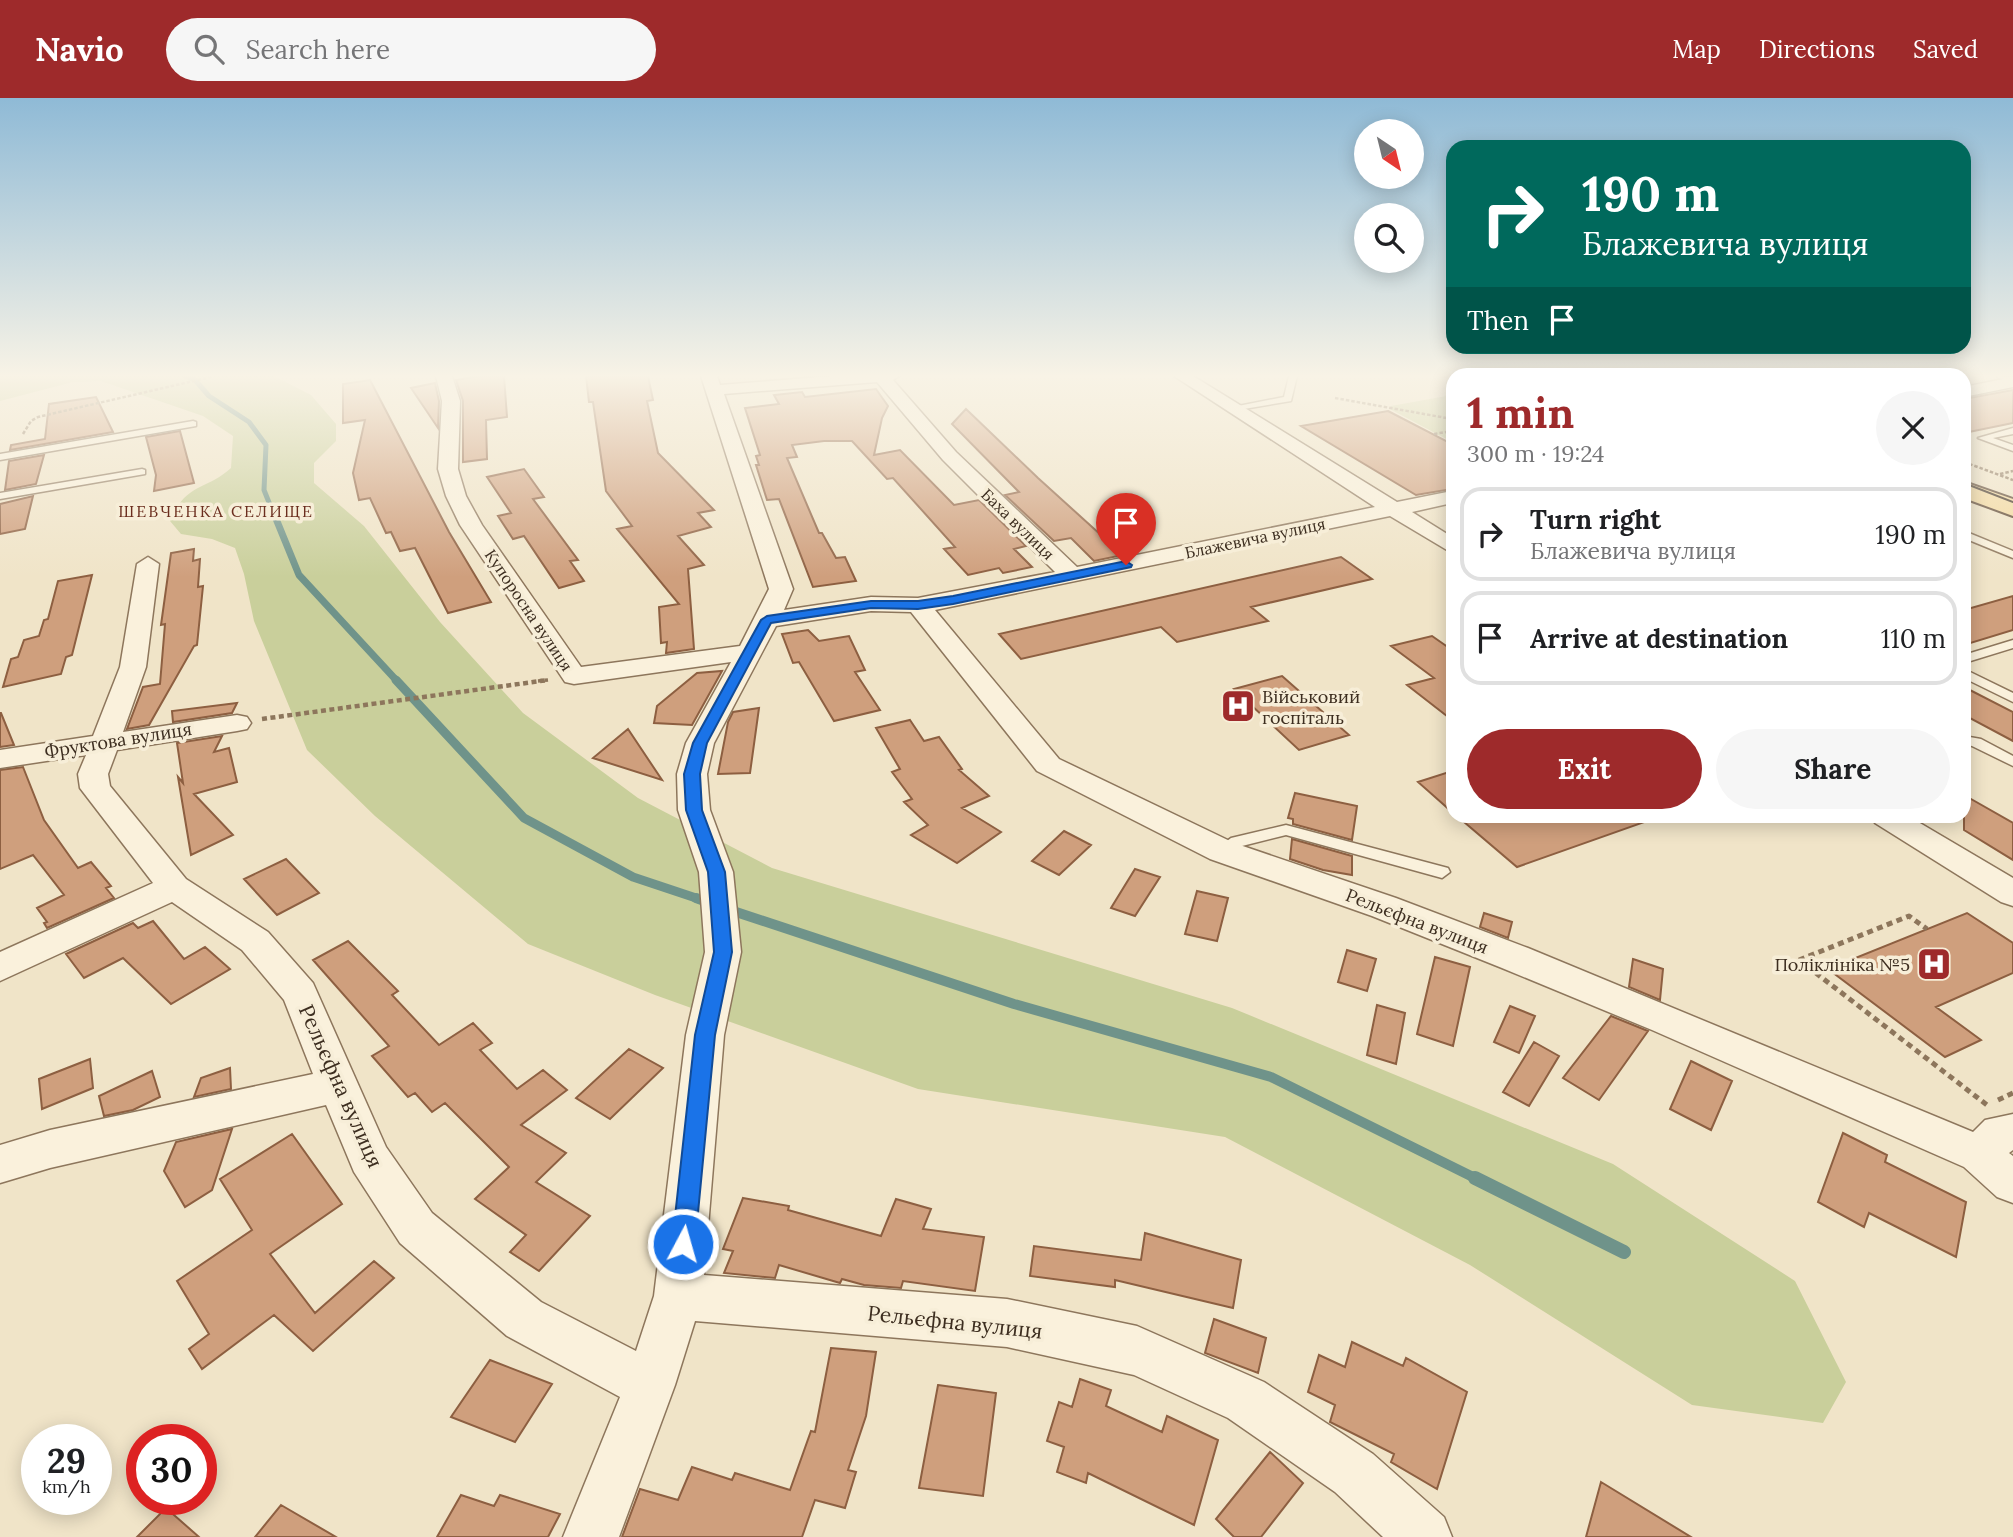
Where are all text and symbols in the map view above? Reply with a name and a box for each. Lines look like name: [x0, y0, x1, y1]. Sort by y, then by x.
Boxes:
search box: [166, 18, 656, 81]
text: Navio: [35, 28, 124, 70]
icon: search: [190, 30, 228, 68]
text: Search here: [246, 33, 390, 66]
text: Map: [1672, 34, 1721, 65]
text: Directions: [1759, 34, 1875, 65]
text: Saved: [1913, 34, 1978, 65]
north arrow: [1354, 119, 1424, 189]
map controls: [1354, 119, 1424, 273]
text: 190 m: [1582, 162, 1719, 224]
icon: right: [1467, 168, 1558, 259]
button: search: [1354, 203, 1424, 273]
text: Блажевича вулиця: [1582, 223, 1869, 264]
icon: arrive: [1543, 301, 1581, 339]
text: Then: [1467, 304, 1529, 337]
text: 1 min: [1467, 386, 1574, 440]
button: close: [1876, 391, 1950, 465]
text: 300 m · 19:24: [1467, 439, 1605, 468]
street label: Баха вулиця: [977, 484, 1059, 564]
pin: [1096, 493, 1156, 565]
district label: ШЕВЧЕНКА СЕЛИЩЕ: [118, 501, 314, 521]
text: Turn right: [1530, 503, 1661, 536]
icon: arrive: [1107, 504, 1145, 542]
street label: Блажевича вулиця: [1183, 513, 1327, 563]
icon: right: [1471, 515, 1509, 553]
text: 190 m: [1875, 518, 1946, 551]
text: Блажевича вулиця: [1530, 536, 1736, 565]
street label: Купоросна вулиця: [481, 545, 577, 675]
icon: arrive: [1471, 619, 1509, 657]
text: Arrive at destination: [1530, 622, 1788, 655]
text: 110 m: [1881, 622, 1946, 655]
place label: Військовий госпіталь: [1262, 685, 1360, 729]
hospital icon: Військовий госпіталь: [1219, 687, 1257, 725]
street label: Фруктова вулиця: [43, 717, 193, 763]
button: Exit: [1467, 729, 1702, 809]
button: Share: [1716, 729, 1950, 809]
street label: Рельєфна вулиця: [1342, 883, 1492, 959]
hospital icon: Поліклініка №5: [1915, 945, 1953, 983]
place label: Поліклініка №5: [1774, 953, 1910, 976]
street label: Рельєфна вулиця: [293, 1000, 389, 1172]
position arrow: [646, 1207, 720, 1281]
street label: Рельєфна вулиця: [866, 1299, 1044, 1345]
speed limit sign: 30: [126, 1424, 217, 1515]
text: 29: [47, 1438, 86, 1483]
text: km/h: [42, 1475, 91, 1498]

